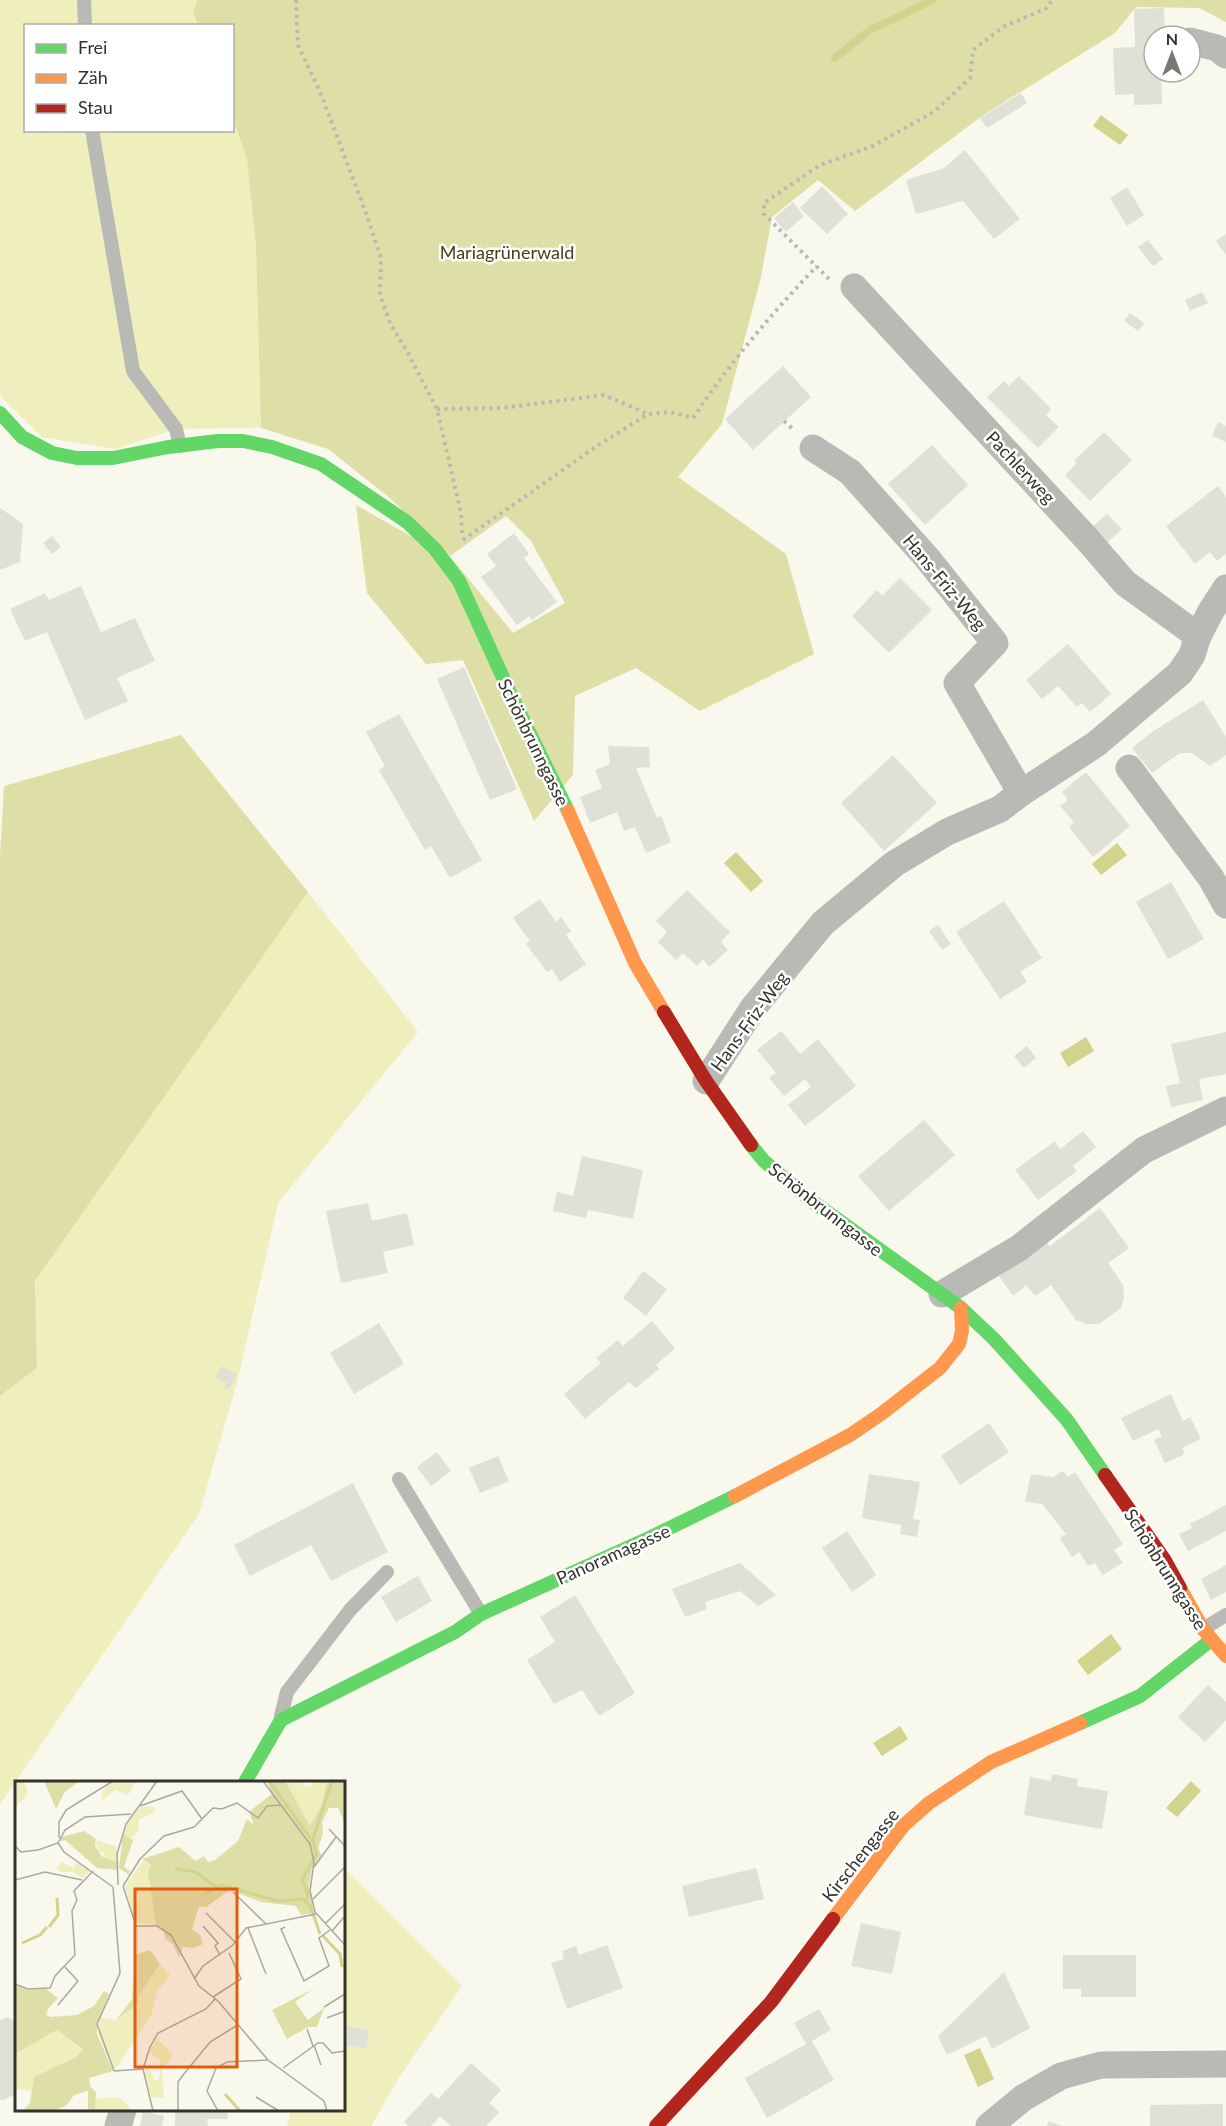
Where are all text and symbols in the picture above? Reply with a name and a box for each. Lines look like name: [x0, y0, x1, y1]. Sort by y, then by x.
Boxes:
legend: [24, 24, 234, 132]
north arrow: [1142, 24, 1202, 84]
text: N: [1166, 29, 1178, 48]
text: Frei: [78, 36, 107, 58]
text: Zäh: [78, 66, 108, 88]
text: Stau: [78, 96, 113, 118]
park label: Mariagrünerwald: [440, 241, 574, 263]
street label: Pachlerweg: [982, 426, 1060, 508]
street label: Hans-Friz-Weg: [899, 530, 991, 634]
street label: Schönbrunngasse: [494, 675, 574, 809]
street label: Hans-Friz-Weg: [705, 967, 793, 1075]
street label: Schönbrunngasse: [765, 1158, 887, 1260]
street label: Schönbrunngasse: [1120, 1504, 1212, 1634]
street label: Panoramagasse: [553, 1519, 673, 1589]
inset map: [15, 1781, 345, 2111]
street label: Kirschengasse: [817, 1804, 903, 1906]

